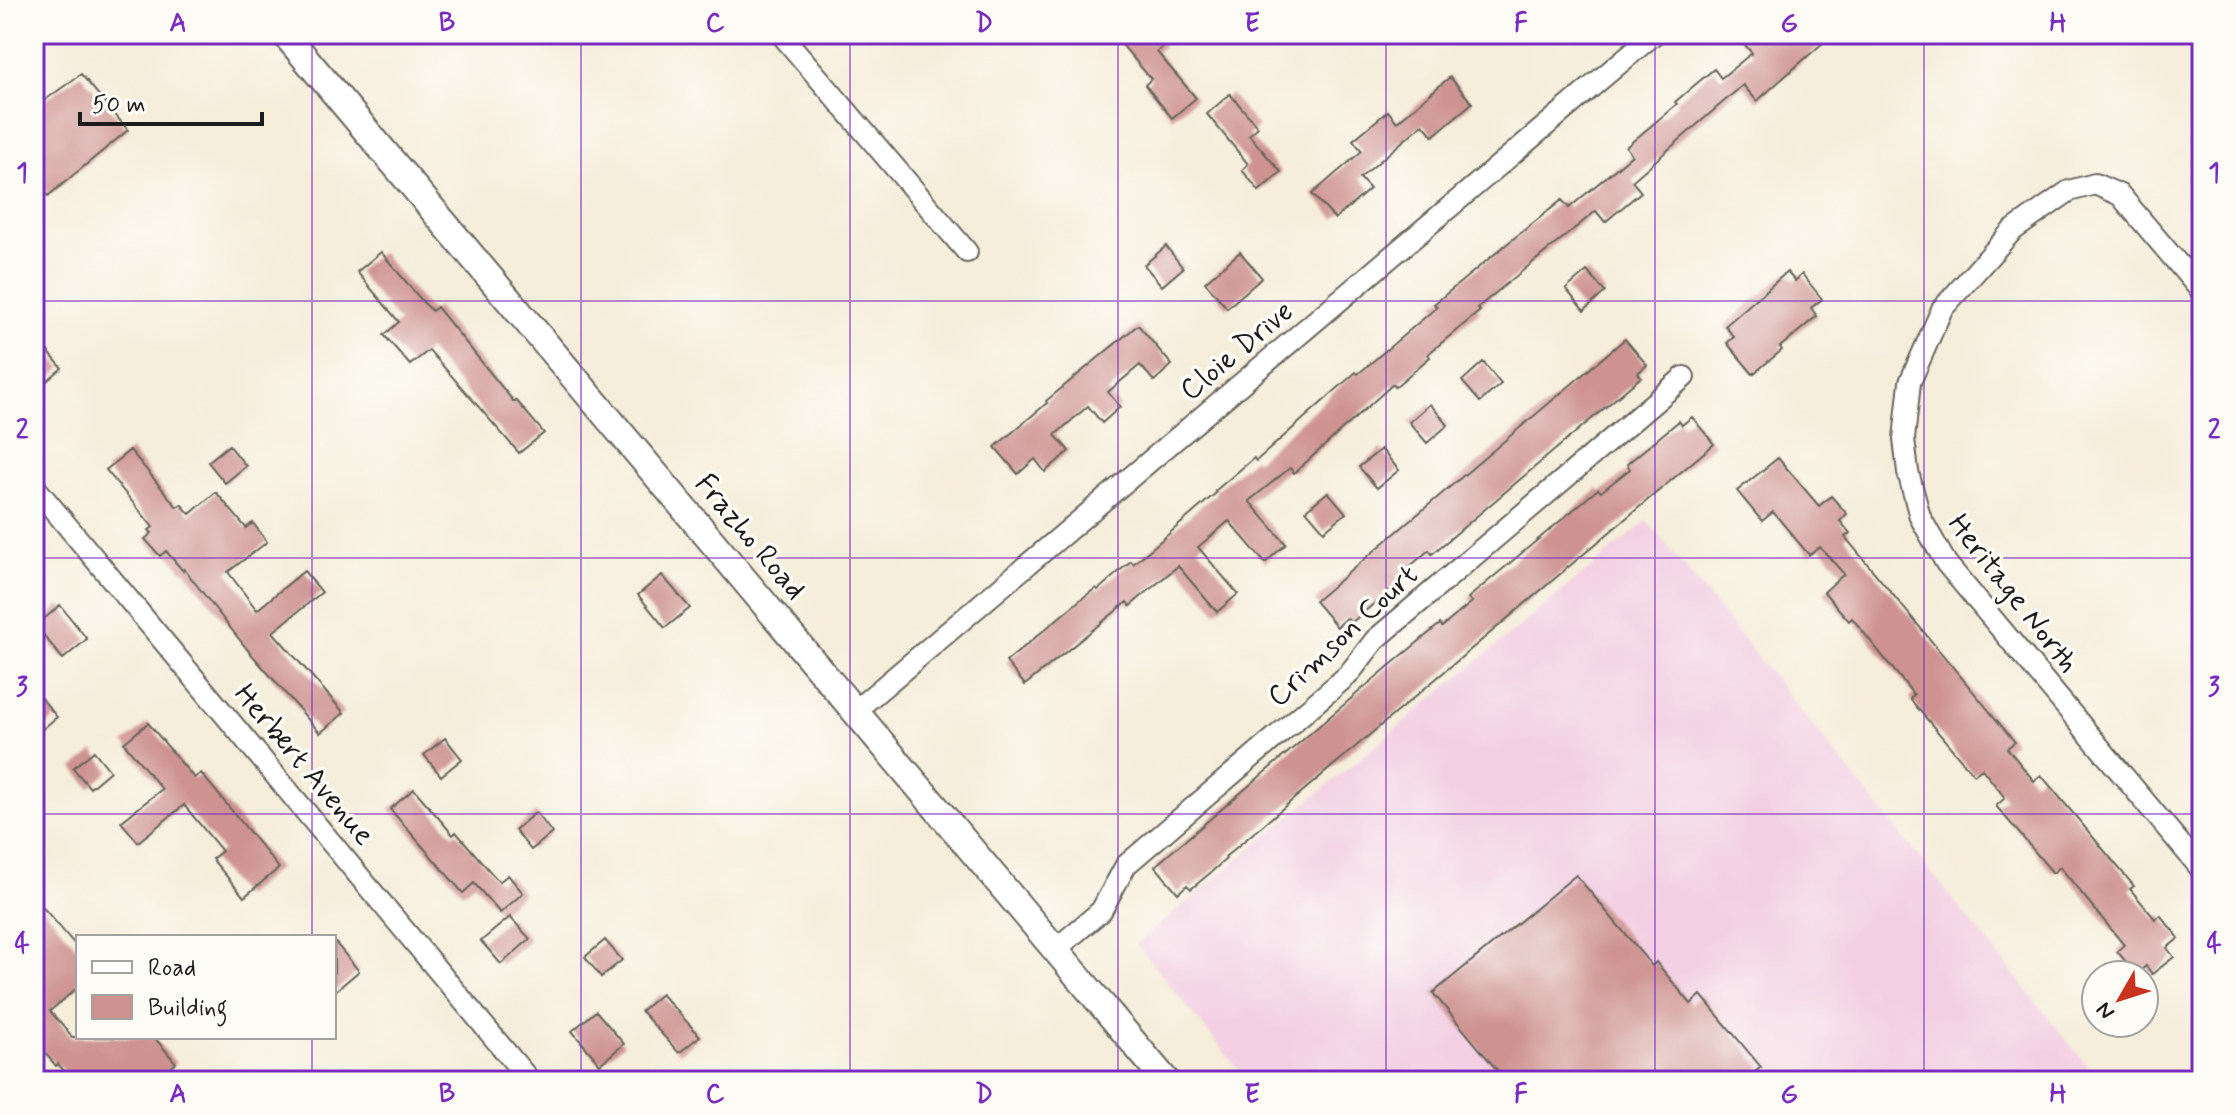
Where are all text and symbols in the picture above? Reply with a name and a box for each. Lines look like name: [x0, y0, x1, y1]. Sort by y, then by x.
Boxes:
text: A: [169, 7, 187, 41]
text: B: [439, 7, 455, 41]
text: C: [706, 7, 725, 41]
text: D: [975, 7, 993, 41]
text: E: [1244, 7, 1260, 41]
text: F: [1514, 7, 1528, 41]
text: G: [1780, 7, 1798, 41]
text: H: [2050, 7, 2067, 41]
scale bar: [80, 76, 262, 126]
text: 50 m: [92, 90, 146, 121]
text: 1: [16, 157, 28, 191]
text: 1: [2208, 157, 2220, 191]
street label: Cloie Drive: [1172, 292, 1302, 410]
text: 2: [16, 414, 29, 448]
text: 2: [2208, 414, 2221, 448]
street label: Frazho Road: [686, 466, 814, 608]
street label: Heritage North: [1938, 506, 2087, 682]
street label: Crimson Court: [1259, 556, 1427, 716]
text: 3: [16, 671, 28, 705]
text: 3: [2208, 671, 2220, 705]
street label: Herbert Avenue: [225, 676, 383, 854]
text: 4: [14, 928, 30, 962]
text: 4: [2206, 928, 2222, 962]
legend: [76, 935, 336, 1039]
text: Road: [148, 953, 196, 984]
north arrow: [2080, 959, 2160, 1039]
text: Building: [148, 993, 228, 1027]
text: N: [2091, 996, 2122, 1025]
text: A: [169, 1078, 187, 1112]
text: B: [439, 1078, 455, 1112]
text: C: [706, 1078, 725, 1112]
text: D: [975, 1078, 993, 1112]
text: E: [1244, 1078, 1260, 1112]
text: F: [1514, 1078, 1528, 1112]
text: G: [1780, 1078, 1798, 1112]
text: H: [2050, 1078, 2067, 1112]

